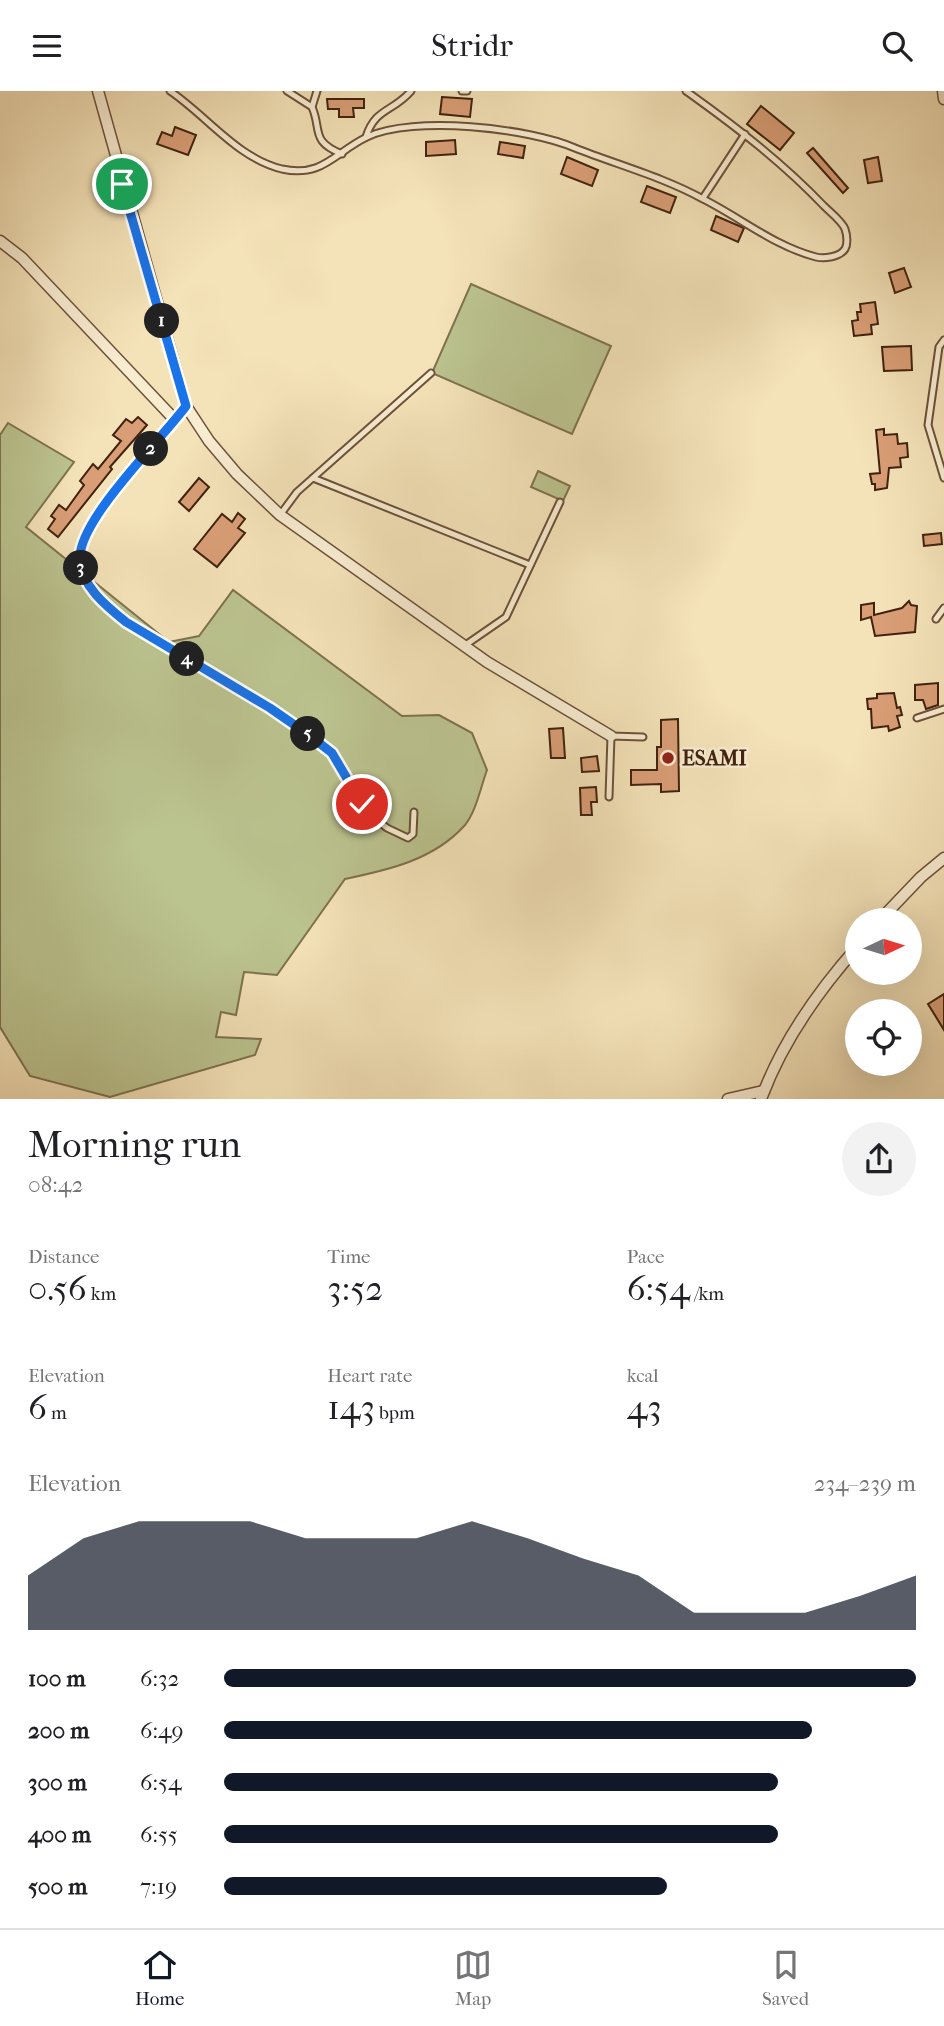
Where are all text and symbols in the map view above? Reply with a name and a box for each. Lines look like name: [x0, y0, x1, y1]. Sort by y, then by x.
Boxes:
icon: menu: [28, 27, 66, 65]
text: Stridr: [431, 27, 513, 64]
icon: search: [878, 27, 916, 65]
pin: [92, 154, 152, 214]
icon: arrive: [103, 165, 141, 203]
pin: 1: [144, 303, 180, 338]
text: 1: [158, 309, 165, 331]
pin: 2: [134, 431, 168, 467]
text: 2: [146, 437, 155, 459]
pin: 3: [64, 551, 98, 585]
text: 3: [77, 556, 84, 578]
pin: 4: [170, 641, 204, 677]
text: 4: [181, 647, 192, 669]
pin: 5: [290, 717, 326, 751]
text: 5: [303, 722, 312, 744]
place label: ESAMI: [682, 746, 747, 770]
marker: ESAMI: [660, 750, 676, 766]
pin: [332, 774, 392, 834]
icon: check: [343, 785, 381, 823]
north arrow: [845, 908, 922, 985]
map controls: [845, 908, 922, 1076]
button: locate: [845, 999, 922, 1076]
text: Morning run: [28, 1122, 241, 1167]
button: share: [842, 1122, 916, 1196]
text: 08:42: [28, 1171, 83, 1198]
text: Distance: [28, 1246, 99, 1268]
text: Time: [327, 1246, 371, 1268]
text: Pace: [627, 1246, 665, 1268]
text: 0.56: [28, 1268, 87, 1309]
text: 3:52: [327, 1268, 383, 1309]
text: 6:54: [627, 1268, 690, 1309]
text: km: [87, 1283, 116, 1305]
text: /km: [690, 1283, 724, 1305]
text: Elevation: [28, 1365, 105, 1387]
text: Heart rate: [327, 1365, 412, 1387]
text: kcal: [627, 1365, 659, 1387]
text: 6: [28, 1387, 47, 1428]
text: 143: [327, 1387, 375, 1428]
text: 43: [627, 1387, 662, 1428]
text: m: [47, 1402, 67, 1424]
text: bpm: [375, 1402, 415, 1424]
text: Elevation: [28, 1470, 121, 1497]
text: 234–239 m: [814, 1470, 916, 1497]
text: 100 m: [28, 1665, 86, 1692]
text: 6:32: [140, 1665, 179, 1692]
text: 200 m: [28, 1717, 89, 1744]
text: 6:49: [140, 1717, 184, 1744]
text: 300 m: [28, 1769, 87, 1796]
text: 6:54: [140, 1769, 182, 1796]
text: 400 m: [28, 1821, 91, 1848]
text: 6:55: [140, 1821, 178, 1848]
text: 500 m: [28, 1873, 87, 1900]
text: 7:19: [140, 1873, 177, 1900]
tab: Home: [135, 1946, 184, 2010]
tab: Map: [454, 1946, 492, 2010]
tab: Saved: [762, 1946, 809, 2010]

